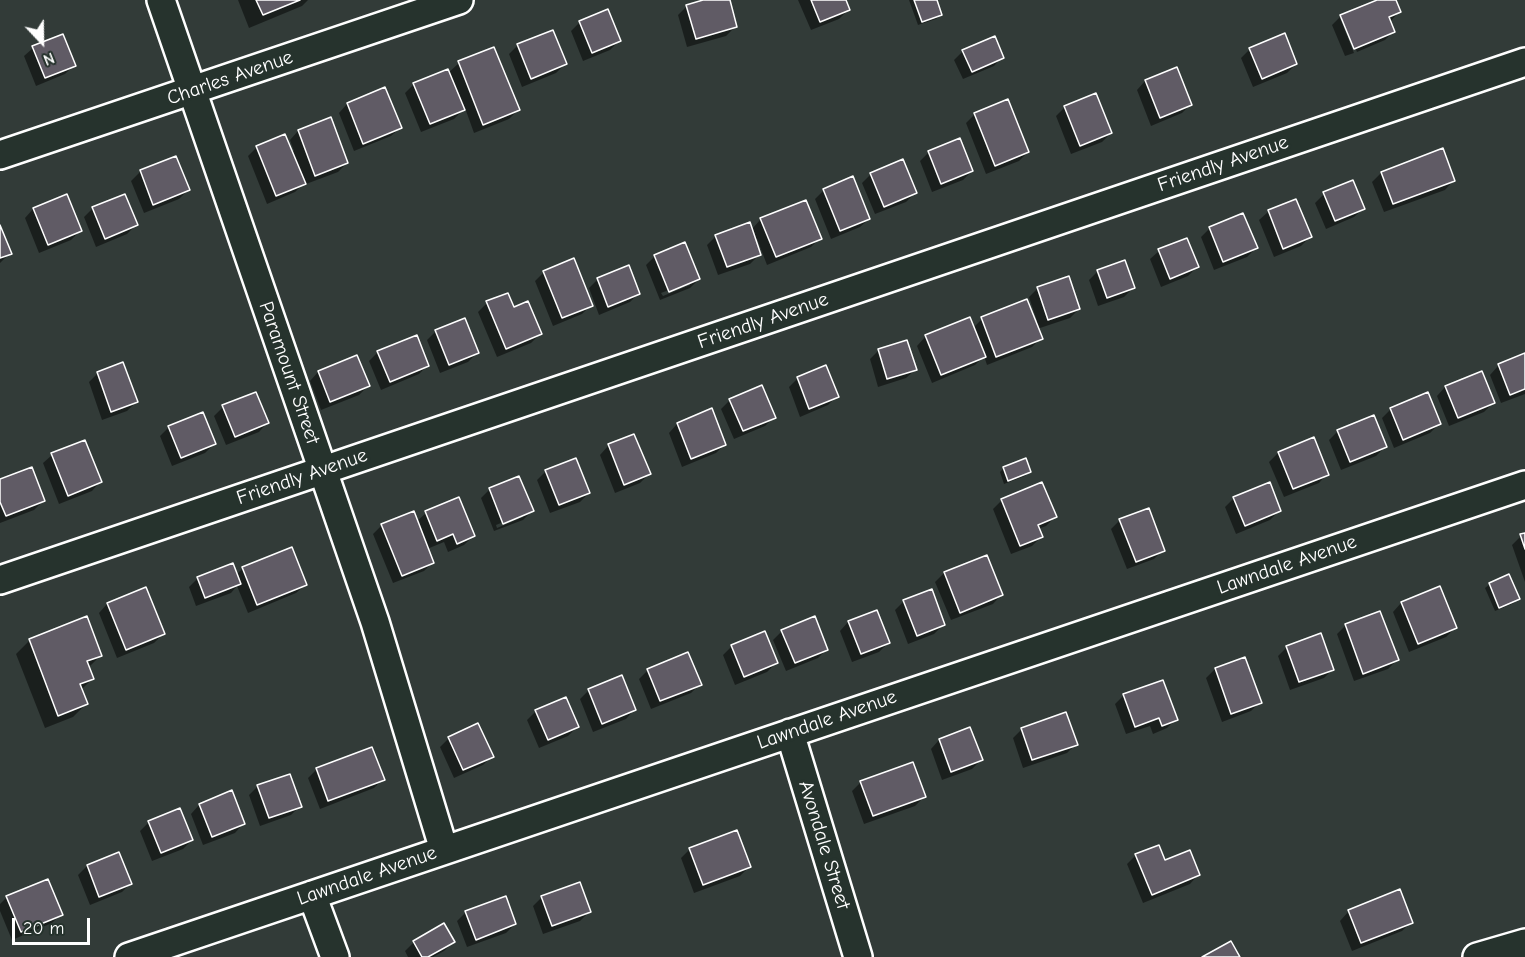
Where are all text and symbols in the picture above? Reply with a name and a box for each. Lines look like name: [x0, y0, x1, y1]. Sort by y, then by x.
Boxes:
north arrow: [12, 12, 72, 72]
street label: Charles Avenue: [164, 45, 296, 111]
text: N: [41, 48, 57, 69]
street label: Friendly Avenue: [1155, 130, 1291, 198]
street label: Friendly Avenue: [695, 287, 831, 355]
street label: Paramount Street: [253, 298, 325, 448]
street label: Friendly Avenue: [234, 443, 370, 511]
street label: Lawndale Avenue: [1214, 530, 1360, 600]
street label: Lawndale Avenue: [754, 685, 900, 755]
street label: Avondale Street: [793, 778, 855, 912]
street label: Lawndale Avenue: [294, 841, 440, 911]
scale bar: [15, 906, 93, 944]
text: 20 m: [23, 918, 64, 939]

